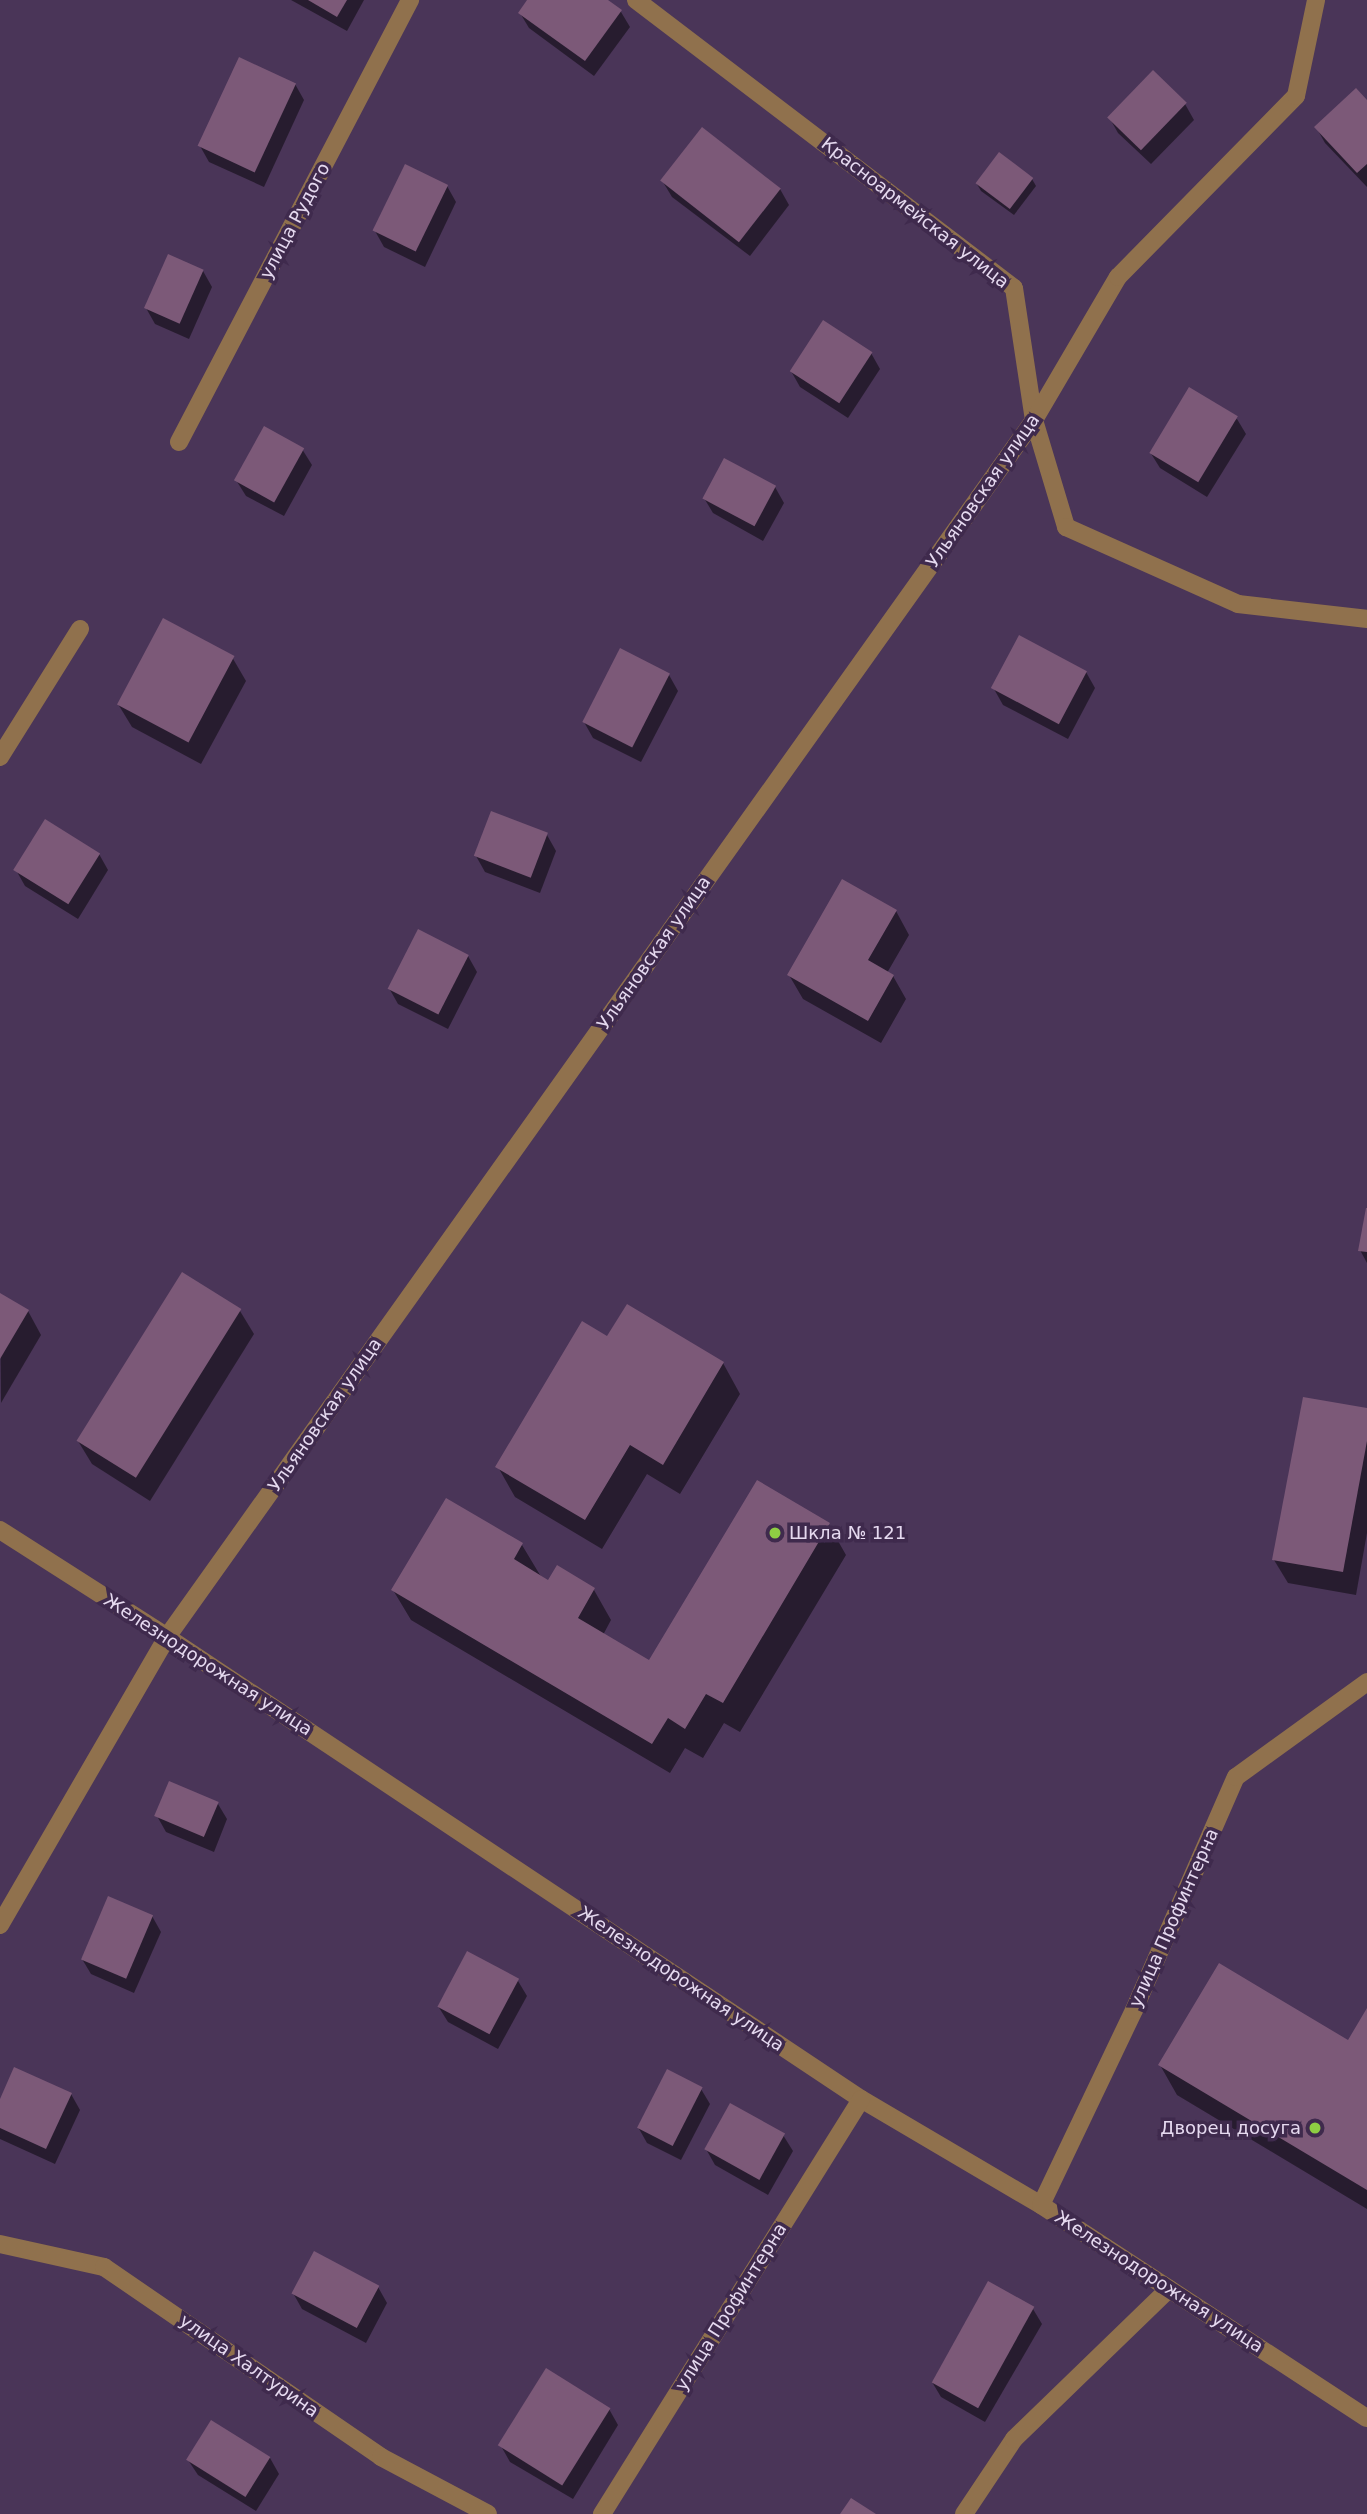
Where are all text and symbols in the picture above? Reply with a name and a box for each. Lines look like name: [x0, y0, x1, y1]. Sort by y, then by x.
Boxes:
street label: Красноармейская улица: [817, 133, 1013, 293]
street label: улица Рудого: [255, 159, 335, 283]
street label: Ульяновская улица: [922, 410, 1044, 572]
street label: Ульяновская улица: [593, 872, 715, 1034]
street label: Ульяновская улица: [264, 1334, 386, 1496]
place label: Шкла № 121: [789, 1522, 906, 1544]
marker: Шкла № 121: [767, 1525, 783, 1541]
street label: Железнодорожная улица: [100, 1589, 316, 1741]
street label: улица Профинтерна: [1125, 1825, 1223, 2011]
street label: Железнодорожная улица: [574, 1902, 788, 2056]
place label: Дворец досуга: [1160, 2117, 1301, 2139]
marker: Дворец досуга: [1307, 2120, 1323, 2136]
street label: Железнодорожная улица: [1051, 2206, 1267, 2358]
street label: улица Профинтерна: [671, 2219, 791, 2395]
street label: улица Халтурина: [175, 2310, 323, 2422]

